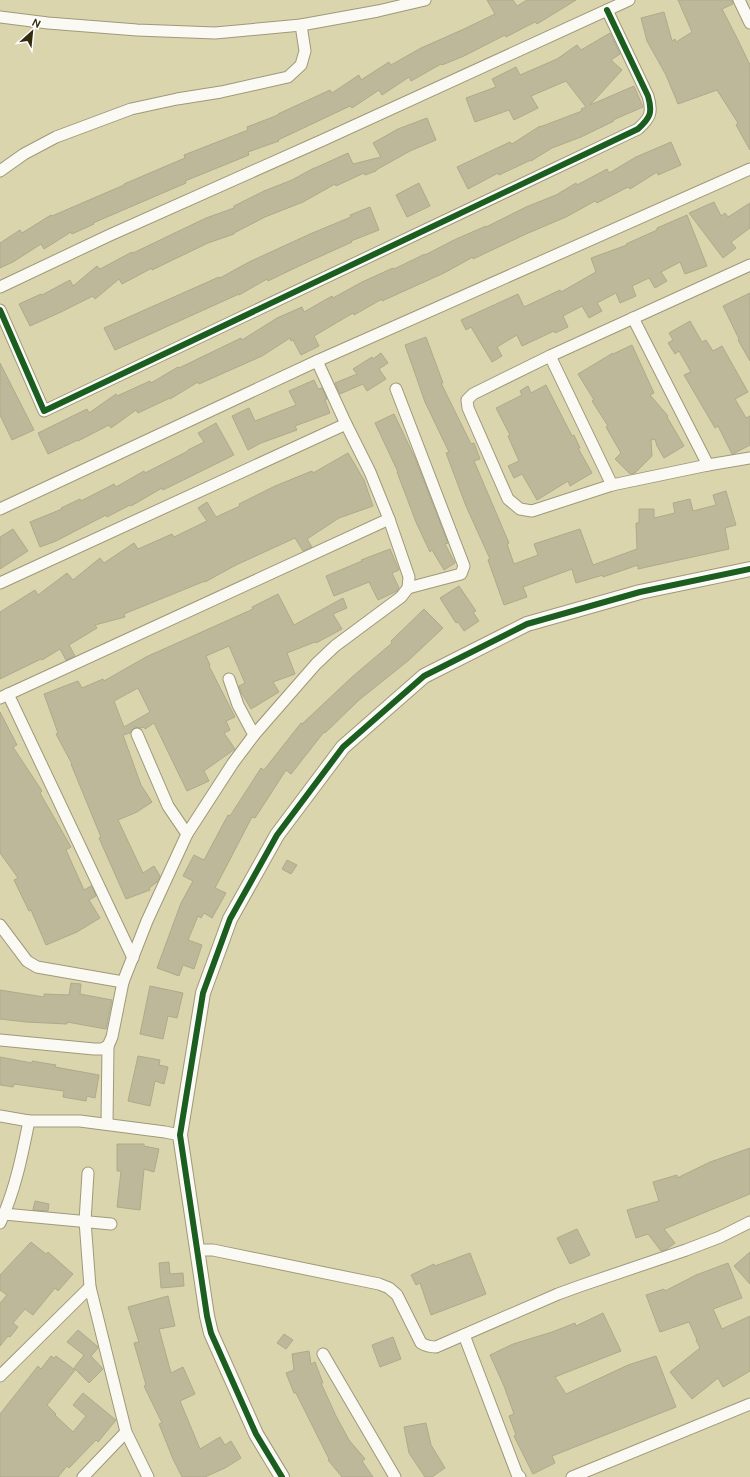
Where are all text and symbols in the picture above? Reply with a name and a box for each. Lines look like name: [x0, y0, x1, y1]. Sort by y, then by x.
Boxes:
north arrow: [12, 12, 52, 52]
text: N: [30, 16, 43, 30]

